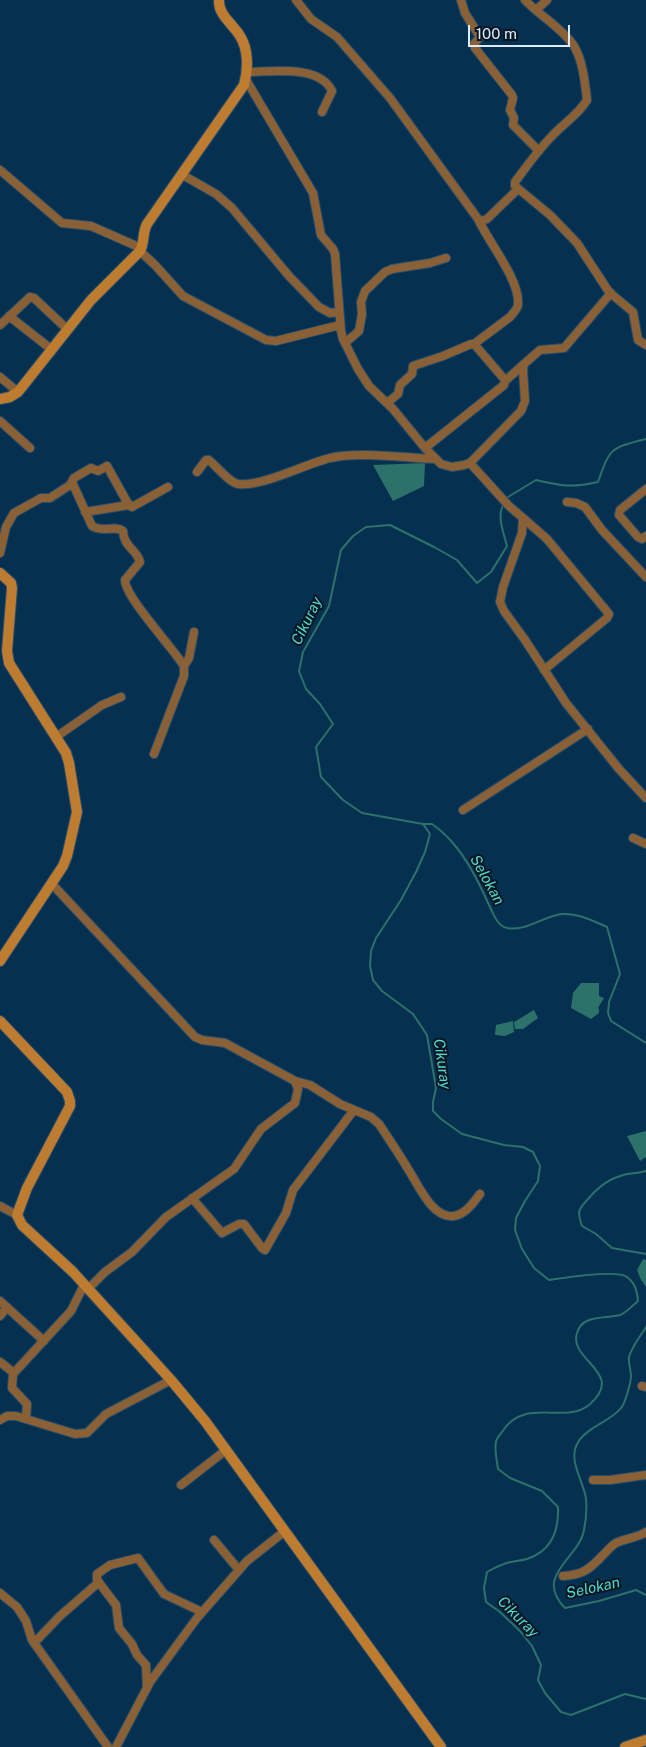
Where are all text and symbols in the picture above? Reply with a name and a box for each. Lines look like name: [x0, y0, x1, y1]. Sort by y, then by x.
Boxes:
scale bar: [471, 15, 574, 47]
text: 100 m: [476, 25, 517, 42]
water label: Cikuray: [288, 594, 326, 648]
water label: Selokan: [466, 852, 508, 908]
water label: Cikuray: [430, 1037, 454, 1091]
water label: Selokan: [564, 1574, 622, 1602]
water label: Cikuray: [494, 1593, 542, 1641]

